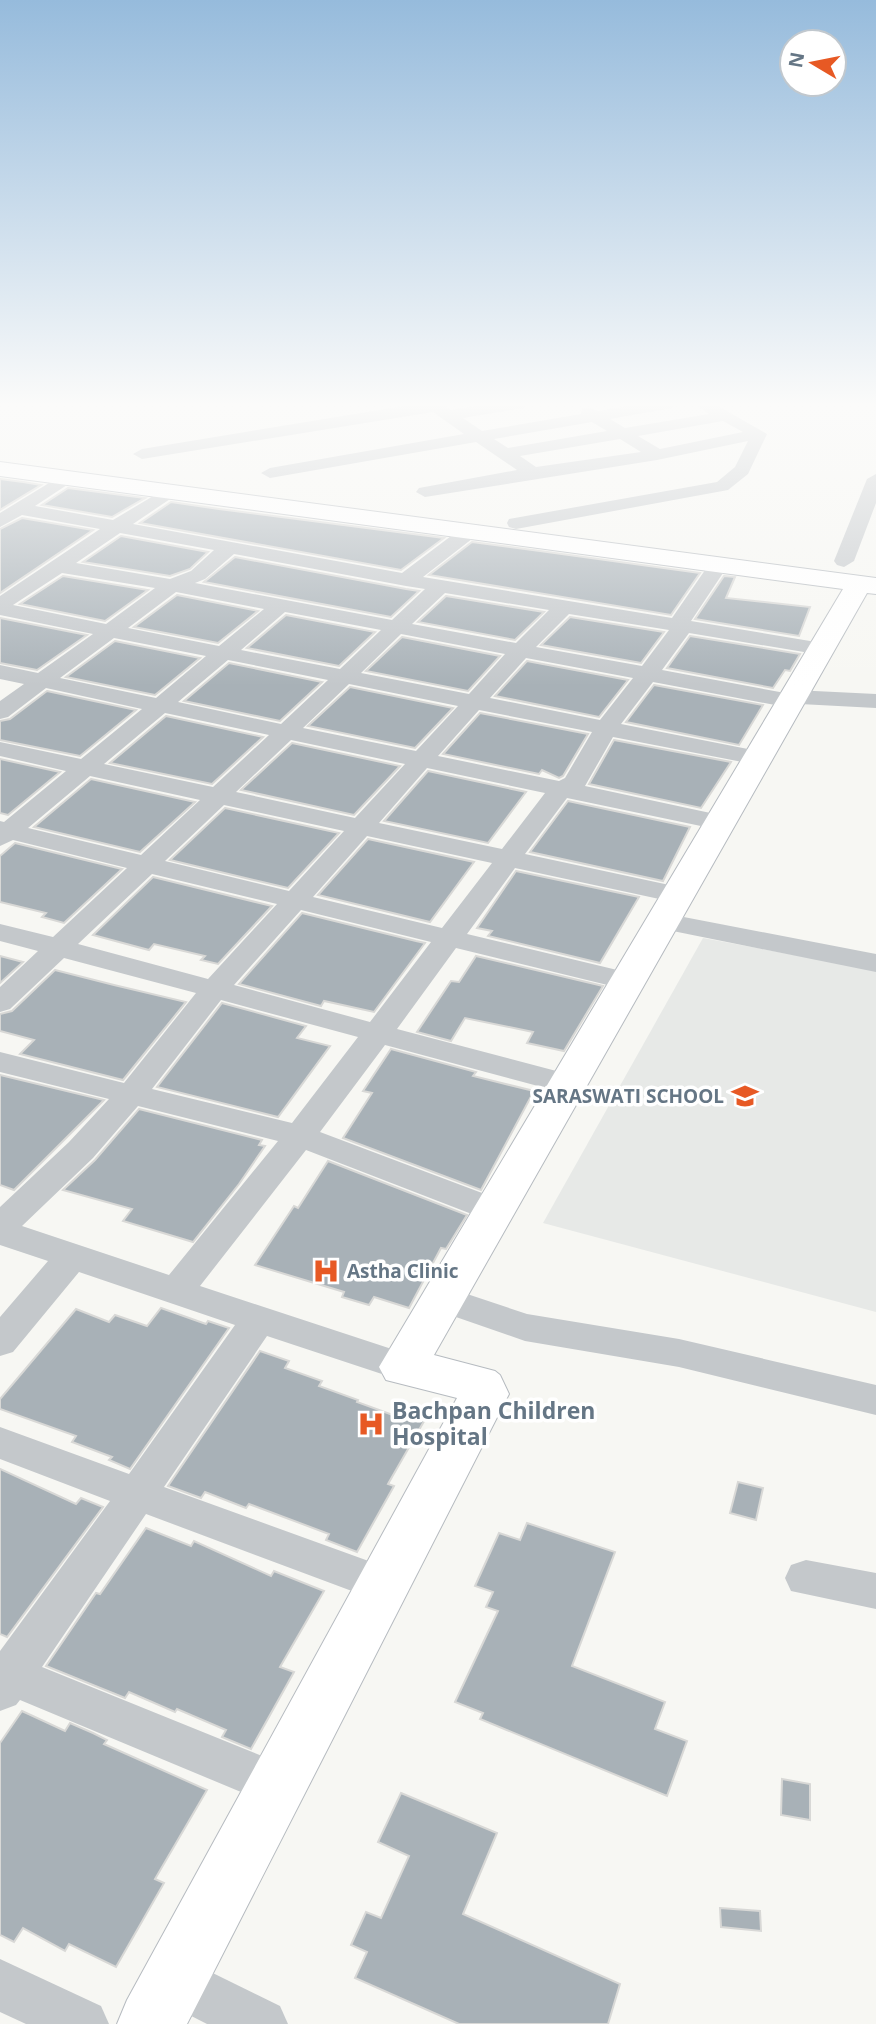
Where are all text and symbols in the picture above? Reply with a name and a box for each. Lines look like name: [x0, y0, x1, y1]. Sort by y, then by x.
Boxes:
north arrow: [778, 28, 848, 98]
text: N: [782, 50, 810, 70]
school or university icon: SARASWATI SCHOOL: [730, 1081, 760, 1111]
place label: SARASWATI SCHOOL: [533, 1083, 724, 1109]
hospital icon: Astha Clinic: [311, 1256, 341, 1286]
place label: Astha Clinic: [347, 1258, 459, 1284]
place label: Bachpan Children Hospital: [392, 1394, 595, 1452]
hospital icon: Bachpan Children Hospital: [356, 1409, 386, 1439]

